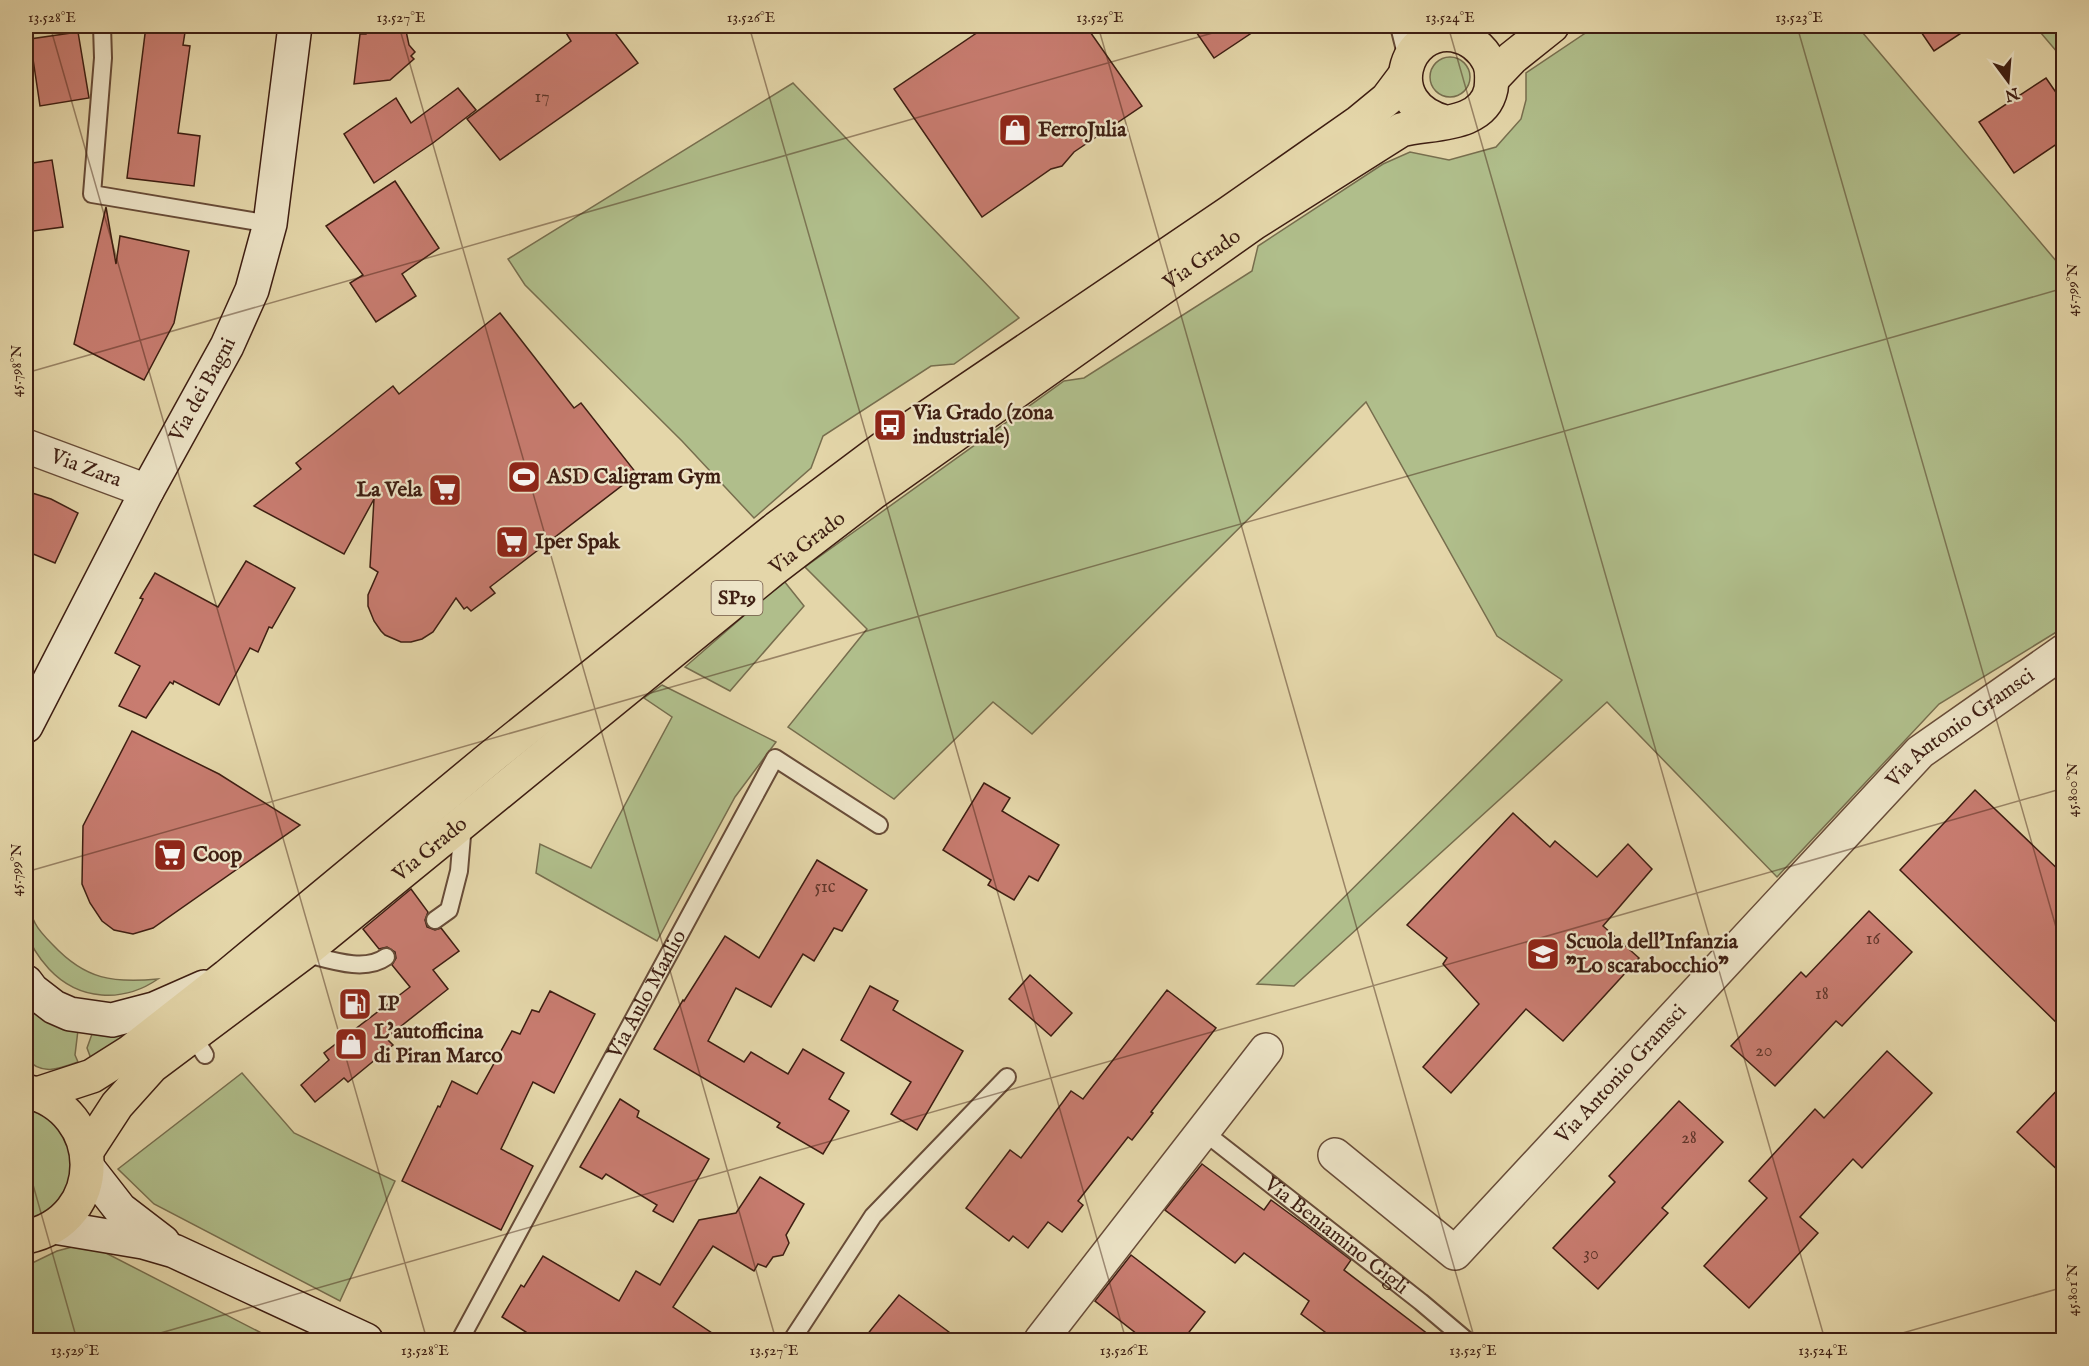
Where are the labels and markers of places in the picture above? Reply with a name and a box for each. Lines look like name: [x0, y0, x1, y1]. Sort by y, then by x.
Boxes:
shop icon: FerroJulia: [997, 112, 1033, 148]
place label: FerroJulia: [1038, 117, 1127, 144]
place label: Via Grado (zona industriale): [912, 400, 1054, 451]
bus stop icon: Via Grado (zona industriale): [872, 407, 908, 443]
sports icon: ASD Caligram Gym: [506, 459, 542, 495]
place label: ASD Caligram Gym: [546, 464, 722, 491]
supermarket icon: La Vela: [427, 472, 463, 508]
place label: La Vela: [356, 477, 423, 504]
supermarket icon: Iper Spak: [494, 524, 530, 560]
place label: Iper Spak: [535, 529, 620, 556]
supermarket icon: Coop: [152, 837, 188, 873]
place label: Coop: [193, 842, 243, 869]
place label: Scuola dell'Infanzia "Lo scarabocchio": [1566, 929, 1739, 980]
school or university icon: Scuola dell'Infanzia "Lo scarabocchio": [1525, 936, 1561, 972]
fuel station icon: IP: [337, 986, 373, 1022]
place label: IP: [378, 991, 400, 1018]
place label: L’autofficina di Piran Marco: [374, 1019, 503, 1070]
shop icon: L’autofficina di Piran Marco: [333, 1026, 369, 1062]

